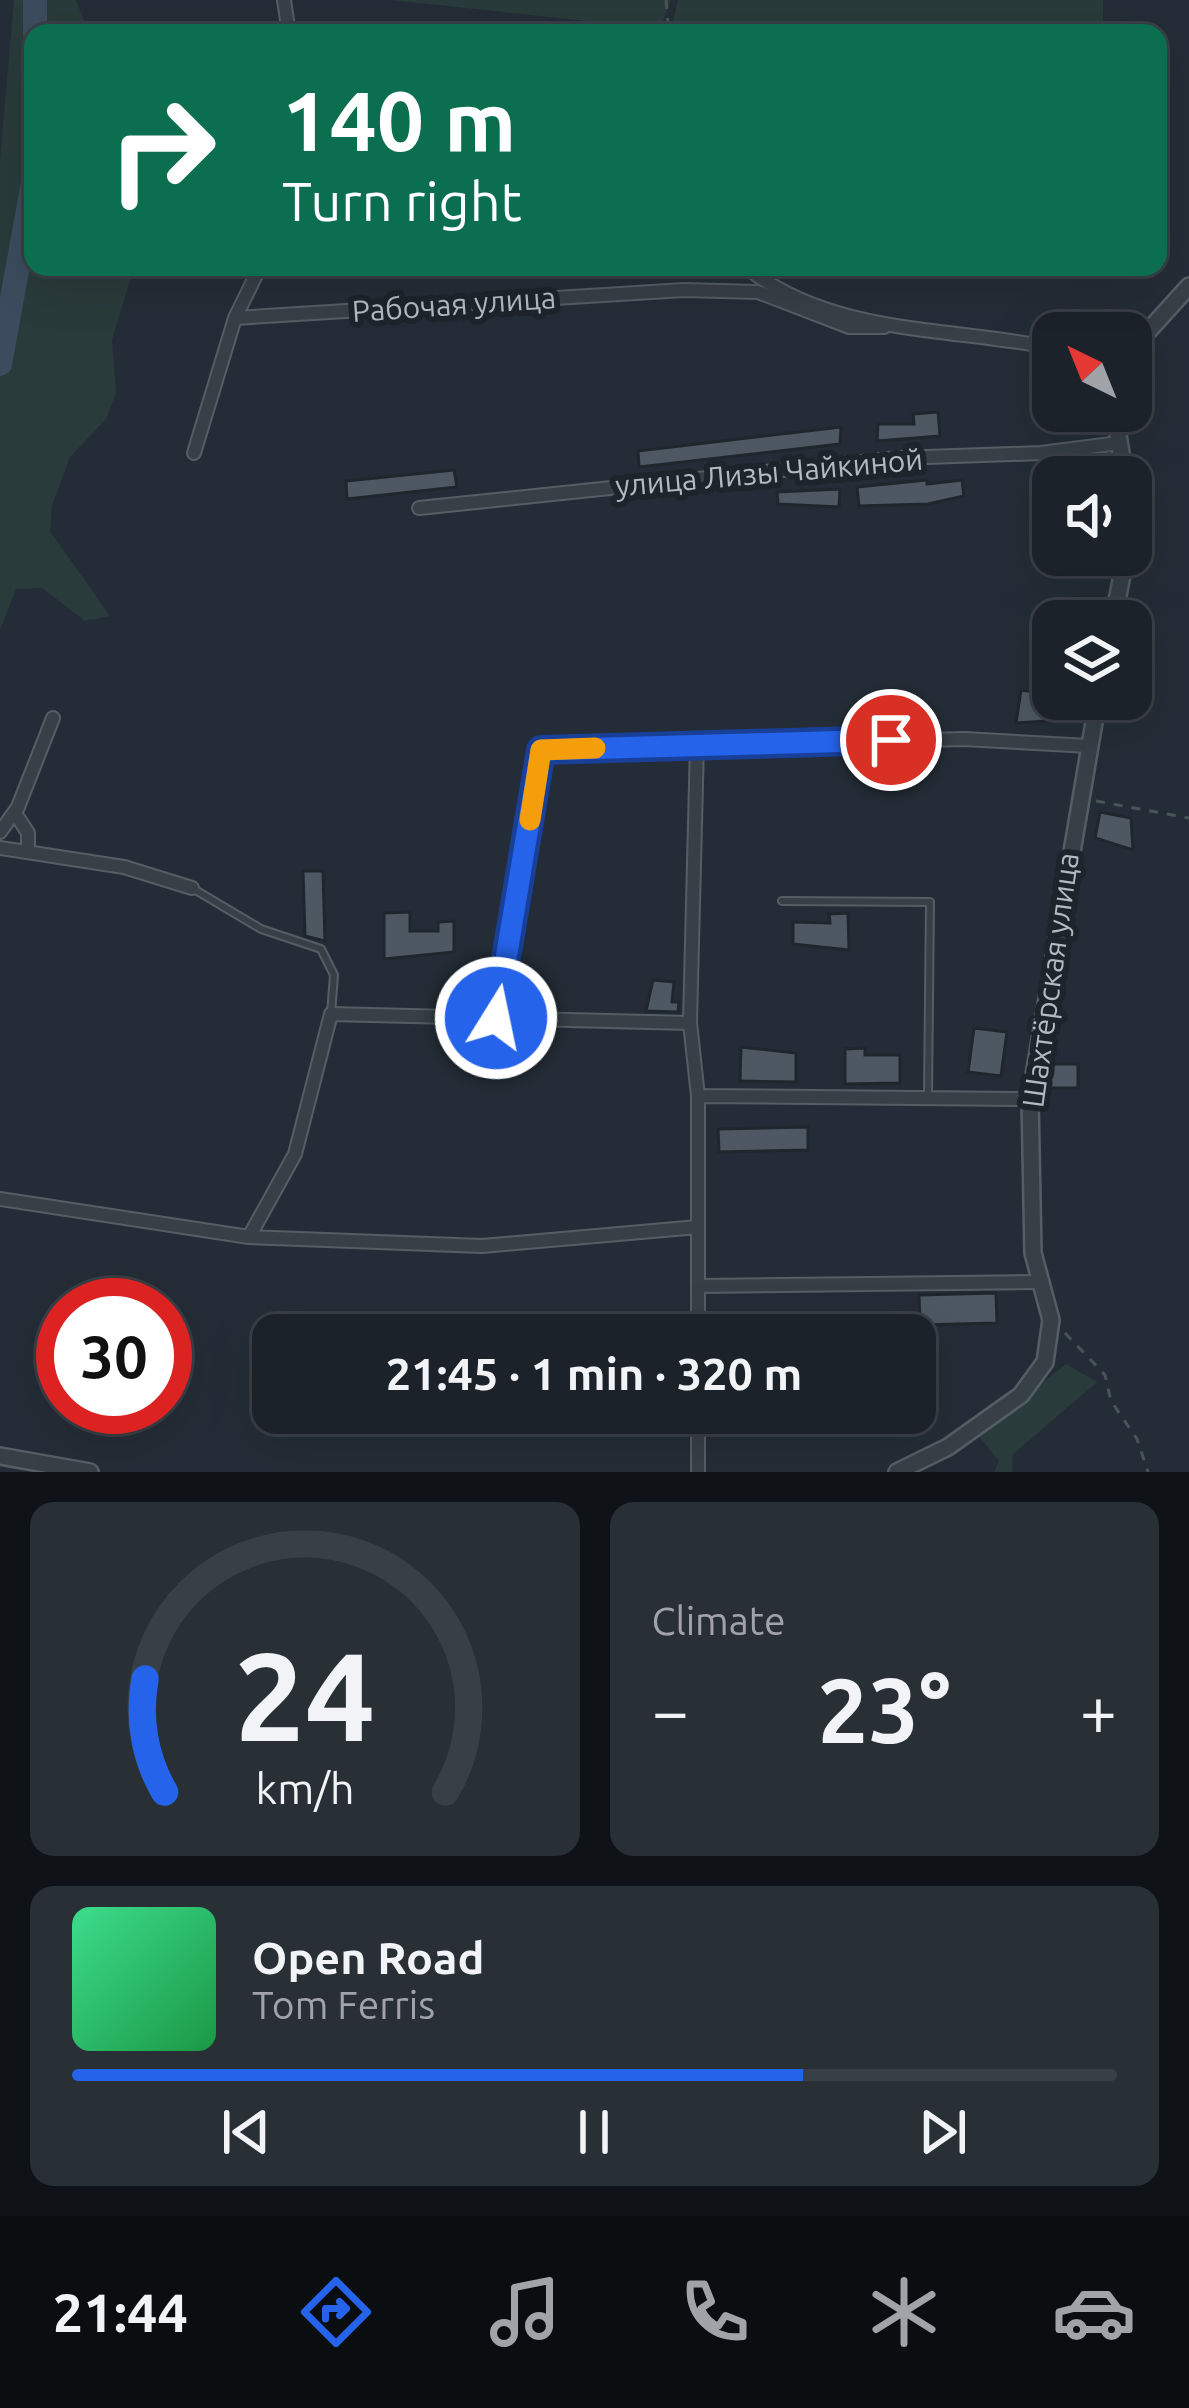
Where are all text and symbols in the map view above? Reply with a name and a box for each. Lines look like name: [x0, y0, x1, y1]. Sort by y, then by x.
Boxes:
icon: right: [84, 72, 240, 228]
text: 140 m: [282, 73, 516, 167]
text: Turn right: [282, 171, 522, 231]
street label: Рабочая улица: [351, 280, 557, 328]
north arrow: [1032, 312, 1152, 432]
map controls: [1032, 312, 1152, 720]
street label: улица Лизы Чайкиной: [614, 442, 924, 502]
button: sound: [1032, 456, 1152, 576]
button: layers: [1032, 600, 1152, 720]
pin: [840, 689, 942, 791]
icon: arrive: [858, 707, 924, 773]
street label: Шахтёрская улица: [1015, 850, 1085, 1110]
position arrow: [433, 955, 559, 1081]
speed limit sign: 30: [36, 1278, 192, 1434]
text: 21:45 · 1 min · 320 m: [386, 1348, 802, 1399]
text: Climate: [652, 1599, 786, 1642]
text: 24: [234, 1625, 375, 1765]
text: 23°: [818, 1659, 951, 1760]
text: −: [652, 1673, 689, 1747]
text: +: [1080, 1673, 1117, 1747]
text: km/h: [255, 1764, 354, 1812]
text: Open Road: [252, 1932, 484, 1983]
text: Tom Ferris: [252, 1983, 435, 2026]
icon: previous: [213, 2099, 279, 2165]
icon: pause: [561, 2099, 627, 2165]
icon: next: [910, 2099, 976, 2165]
icon: directions: [294, 2270, 378, 2354]
icon: music: [483, 2270, 567, 2354]
icon: phone: [673, 2270, 757, 2354]
icon: climate: [862, 2270, 946, 2354]
icon: car: [1052, 2270, 1136, 2354]
text: 21:44: [53, 2282, 188, 2342]

